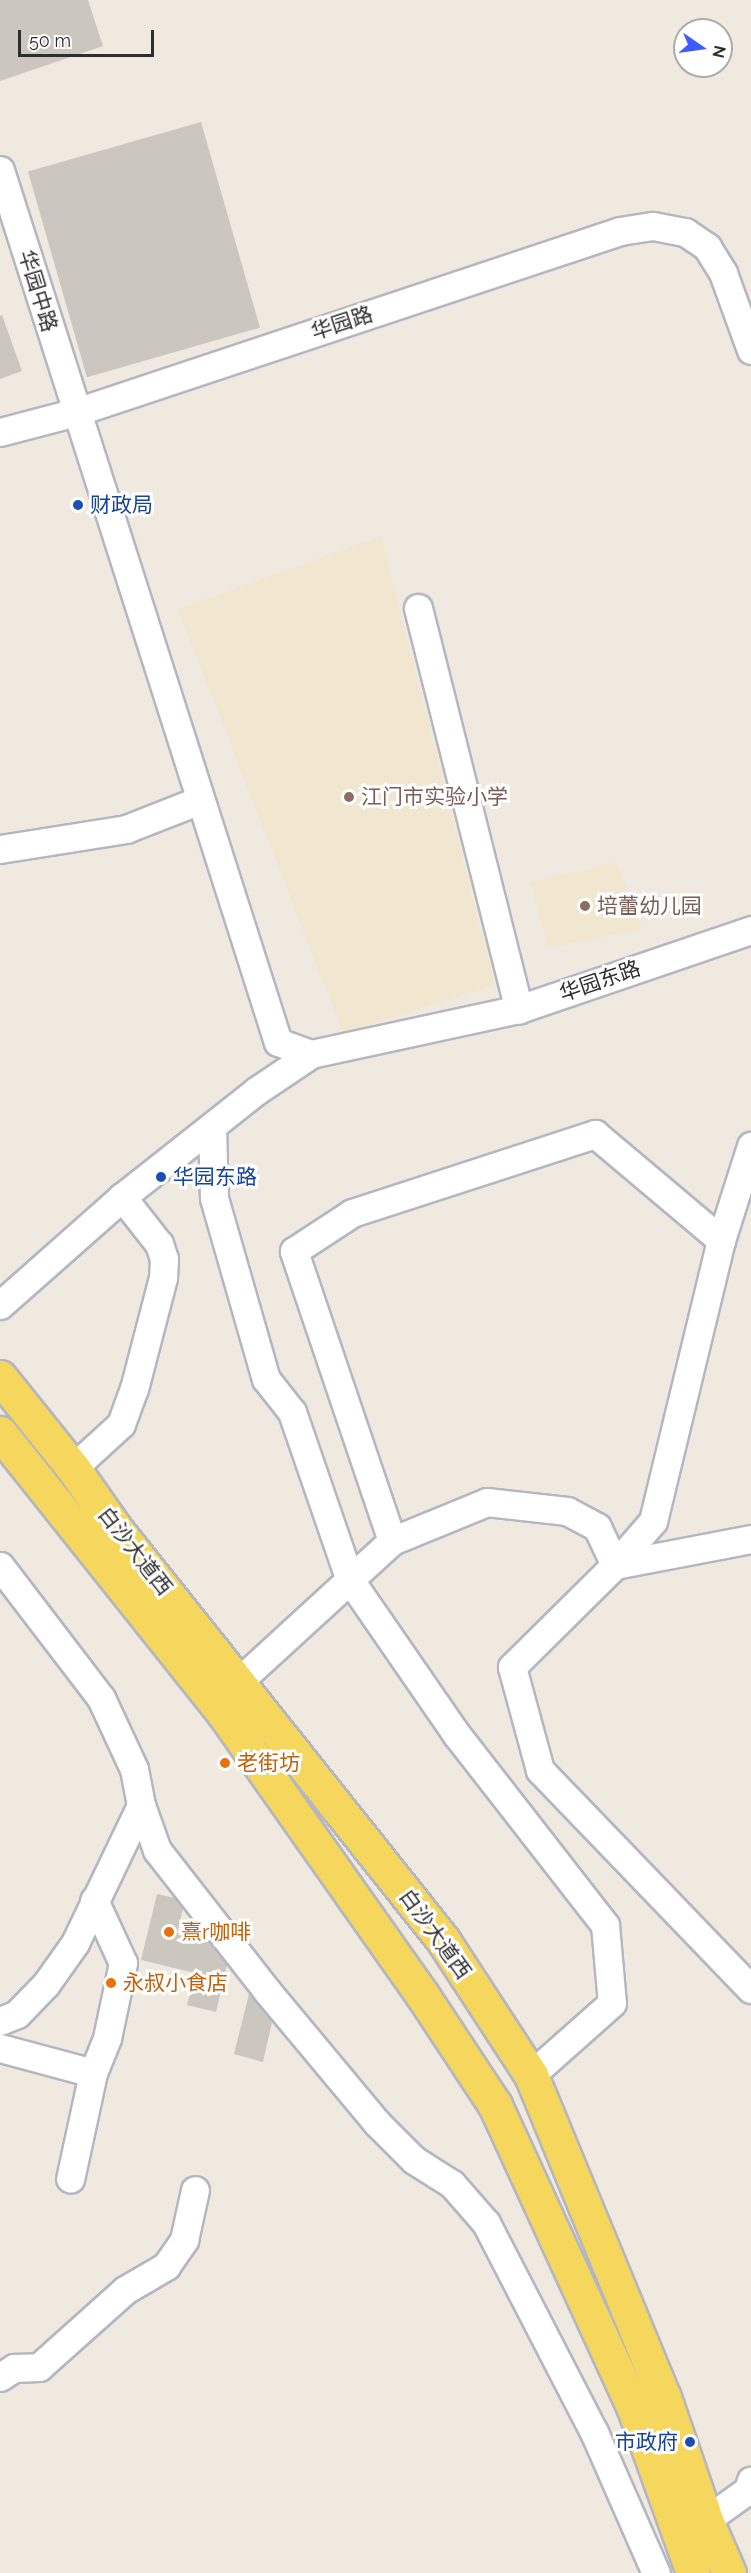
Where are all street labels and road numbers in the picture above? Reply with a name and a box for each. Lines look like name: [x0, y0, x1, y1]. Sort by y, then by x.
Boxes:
street label: 华园中路: [14, 247, 62, 335]
street label: 华园路: [308, 301, 376, 345]
street label: 华园东路: [556, 955, 644, 1007]
street label: 白沙大道西: [93, 1502, 177, 1600]
street label: 白沙大道西: [394, 1884, 476, 1984]

